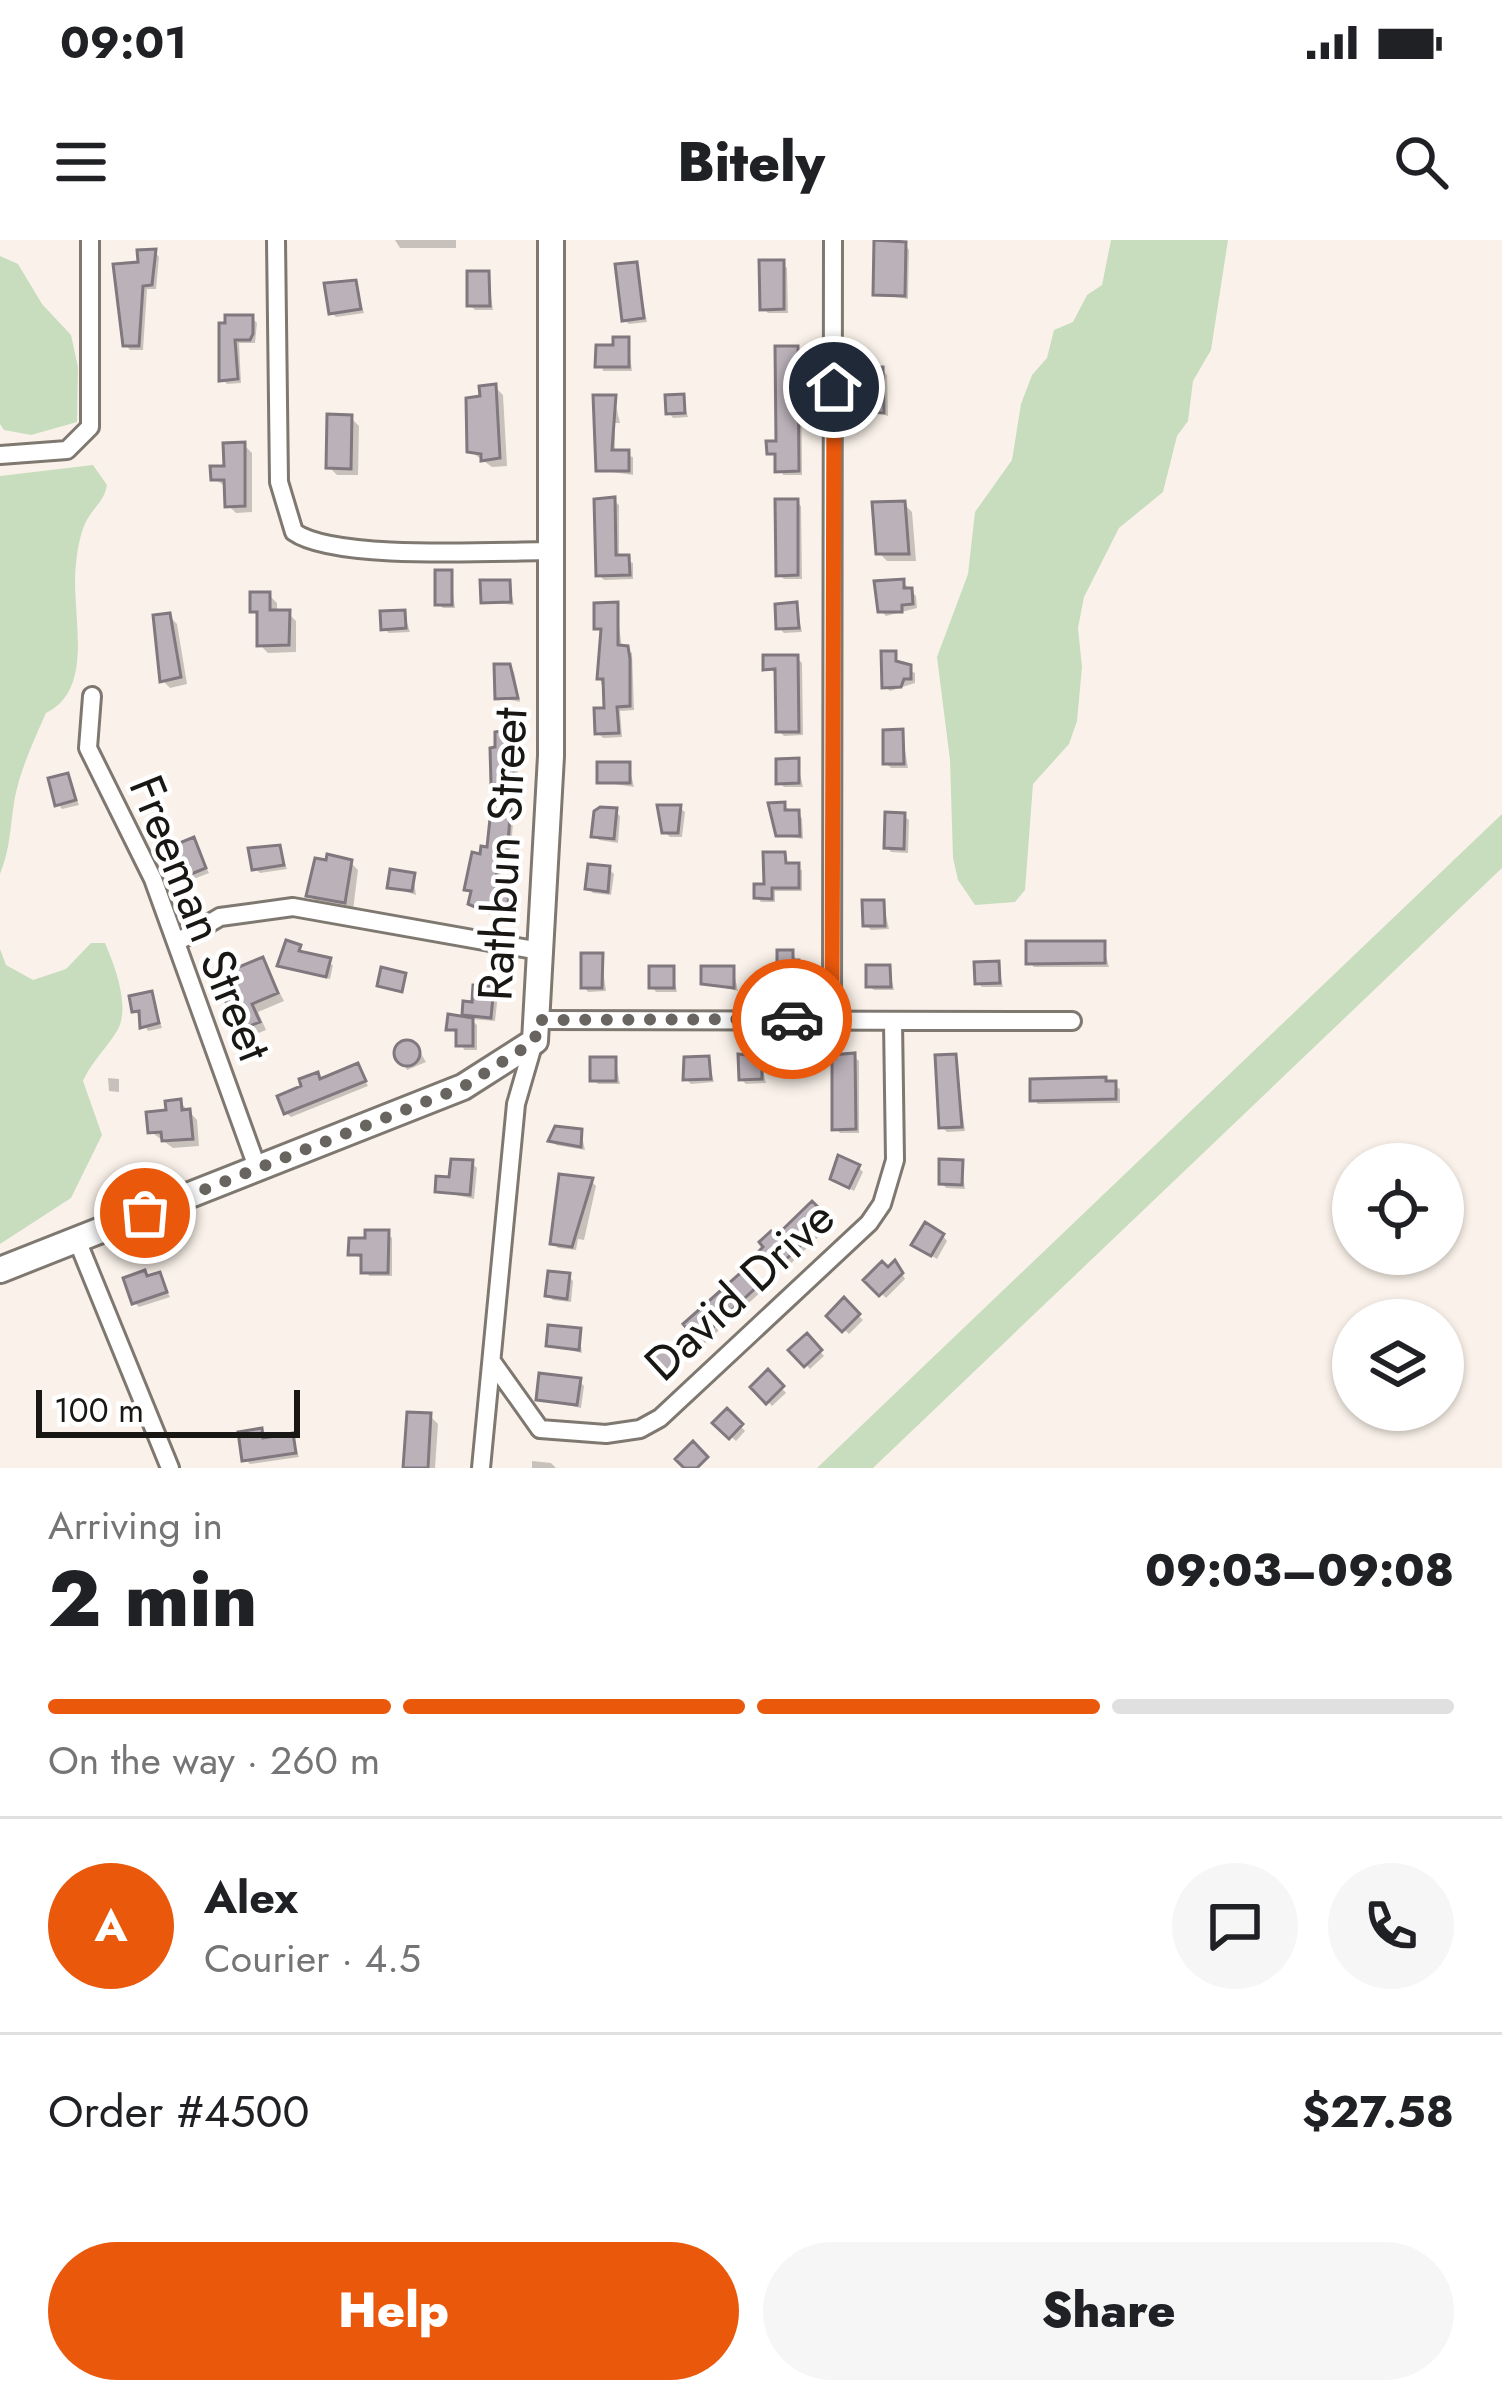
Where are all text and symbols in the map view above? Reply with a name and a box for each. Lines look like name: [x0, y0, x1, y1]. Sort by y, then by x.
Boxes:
text: 09:01: [60, 10, 187, 75]
text: Bitely: [677, 123, 825, 201]
icon: menu: [48, 129, 114, 195]
icon: search: [1388, 129, 1454, 195]
pin: [783, 336, 885, 438]
icon: home: [801, 354, 867, 420]
street label: Rathbun Street: [460, 705, 545, 1002]
street label: Freeman Street: [112, 765, 289, 1072]
courier: [732, 959, 852, 1079]
icon: car: [759, 986, 825, 1052]
map controls: [1332, 1143, 1464, 1431]
button: locate: [1332, 1143, 1464, 1275]
pin: [94, 1162, 196, 1264]
icon: bag: [112, 1180, 178, 1246]
street label: David Drive: [629, 1184, 850, 1397]
button: layers: [1332, 1299, 1464, 1431]
scale bar: [36, 1384, 300, 1437]
text: 100 m: [54, 1387, 144, 1434]
text: Arriving in: [48, 1497, 223, 1554]
text: 09:03–09:08: [1145, 1538, 1454, 1603]
text: 2 min: [48, 1543, 257, 1655]
text: On the way · 260 m: [48, 1732, 380, 1789]
button: chat: [1172, 1863, 1298, 1989]
button: phone: [1328, 1863, 1454, 1989]
text: Alex: [204, 1865, 298, 1930]
text: A: [94, 1893, 128, 1958]
text: Courier · 4.5: [204, 1930, 421, 1987]
text: Order #4500: [48, 2079, 310, 2144]
text: $27.58: [1302, 2079, 1454, 2144]
button: Help: [48, 2242, 739, 2380]
button: Share: [763, 2242, 1454, 2380]

